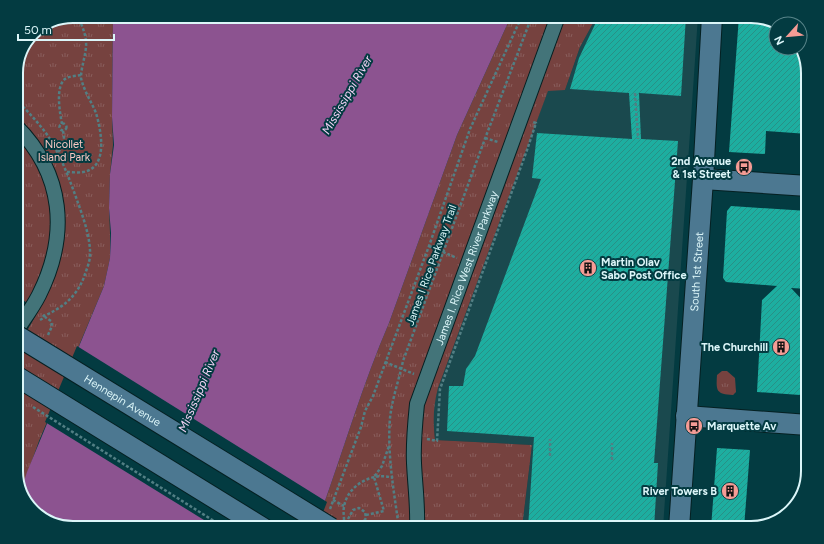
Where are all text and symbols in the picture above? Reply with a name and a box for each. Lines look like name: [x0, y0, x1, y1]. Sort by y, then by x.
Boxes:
scale bar: [18, 16, 114, 42]
north arrow: [768, 16, 808, 56]
text: 50 m: [24, 23, 52, 37]
text: N: [772, 34, 787, 47]
water label: Mississippi River: [319, 53, 376, 137]
park label: Nicollet Island Park: [38, 138, 91, 164]
place label: 2nd Avenue & 1st Street: [671, 155, 732, 181]
bus stop icon: 2nd Avenue & 1st Street: [734, 157, 754, 177]
street label: James I. Rice West River Parkway: [433, 189, 501, 347]
street label: James I Rice Parkway Trail: [404, 203, 459, 327]
street label: South 1st Street: [688, 231, 706, 312]
place label: Martin Olav Sabo Post Office: [601, 256, 686, 282]
building icon: Martin Olav Sabo Post Office: [578, 258, 598, 278]
building icon: The Churchill: [771, 337, 791, 357]
place label: The Churchill: [701, 341, 768, 354]
water label: Mississippi River: [175, 347, 223, 434]
street label: Hennepin Avenue: [82, 372, 163, 429]
bus stop icon: Marquette Av: [684, 416, 704, 436]
place label: Marquette Av: [707, 420, 777, 433]
building icon: River Towers B: [720, 481, 740, 501]
place label: River Towers B: [643, 485, 717, 498]

